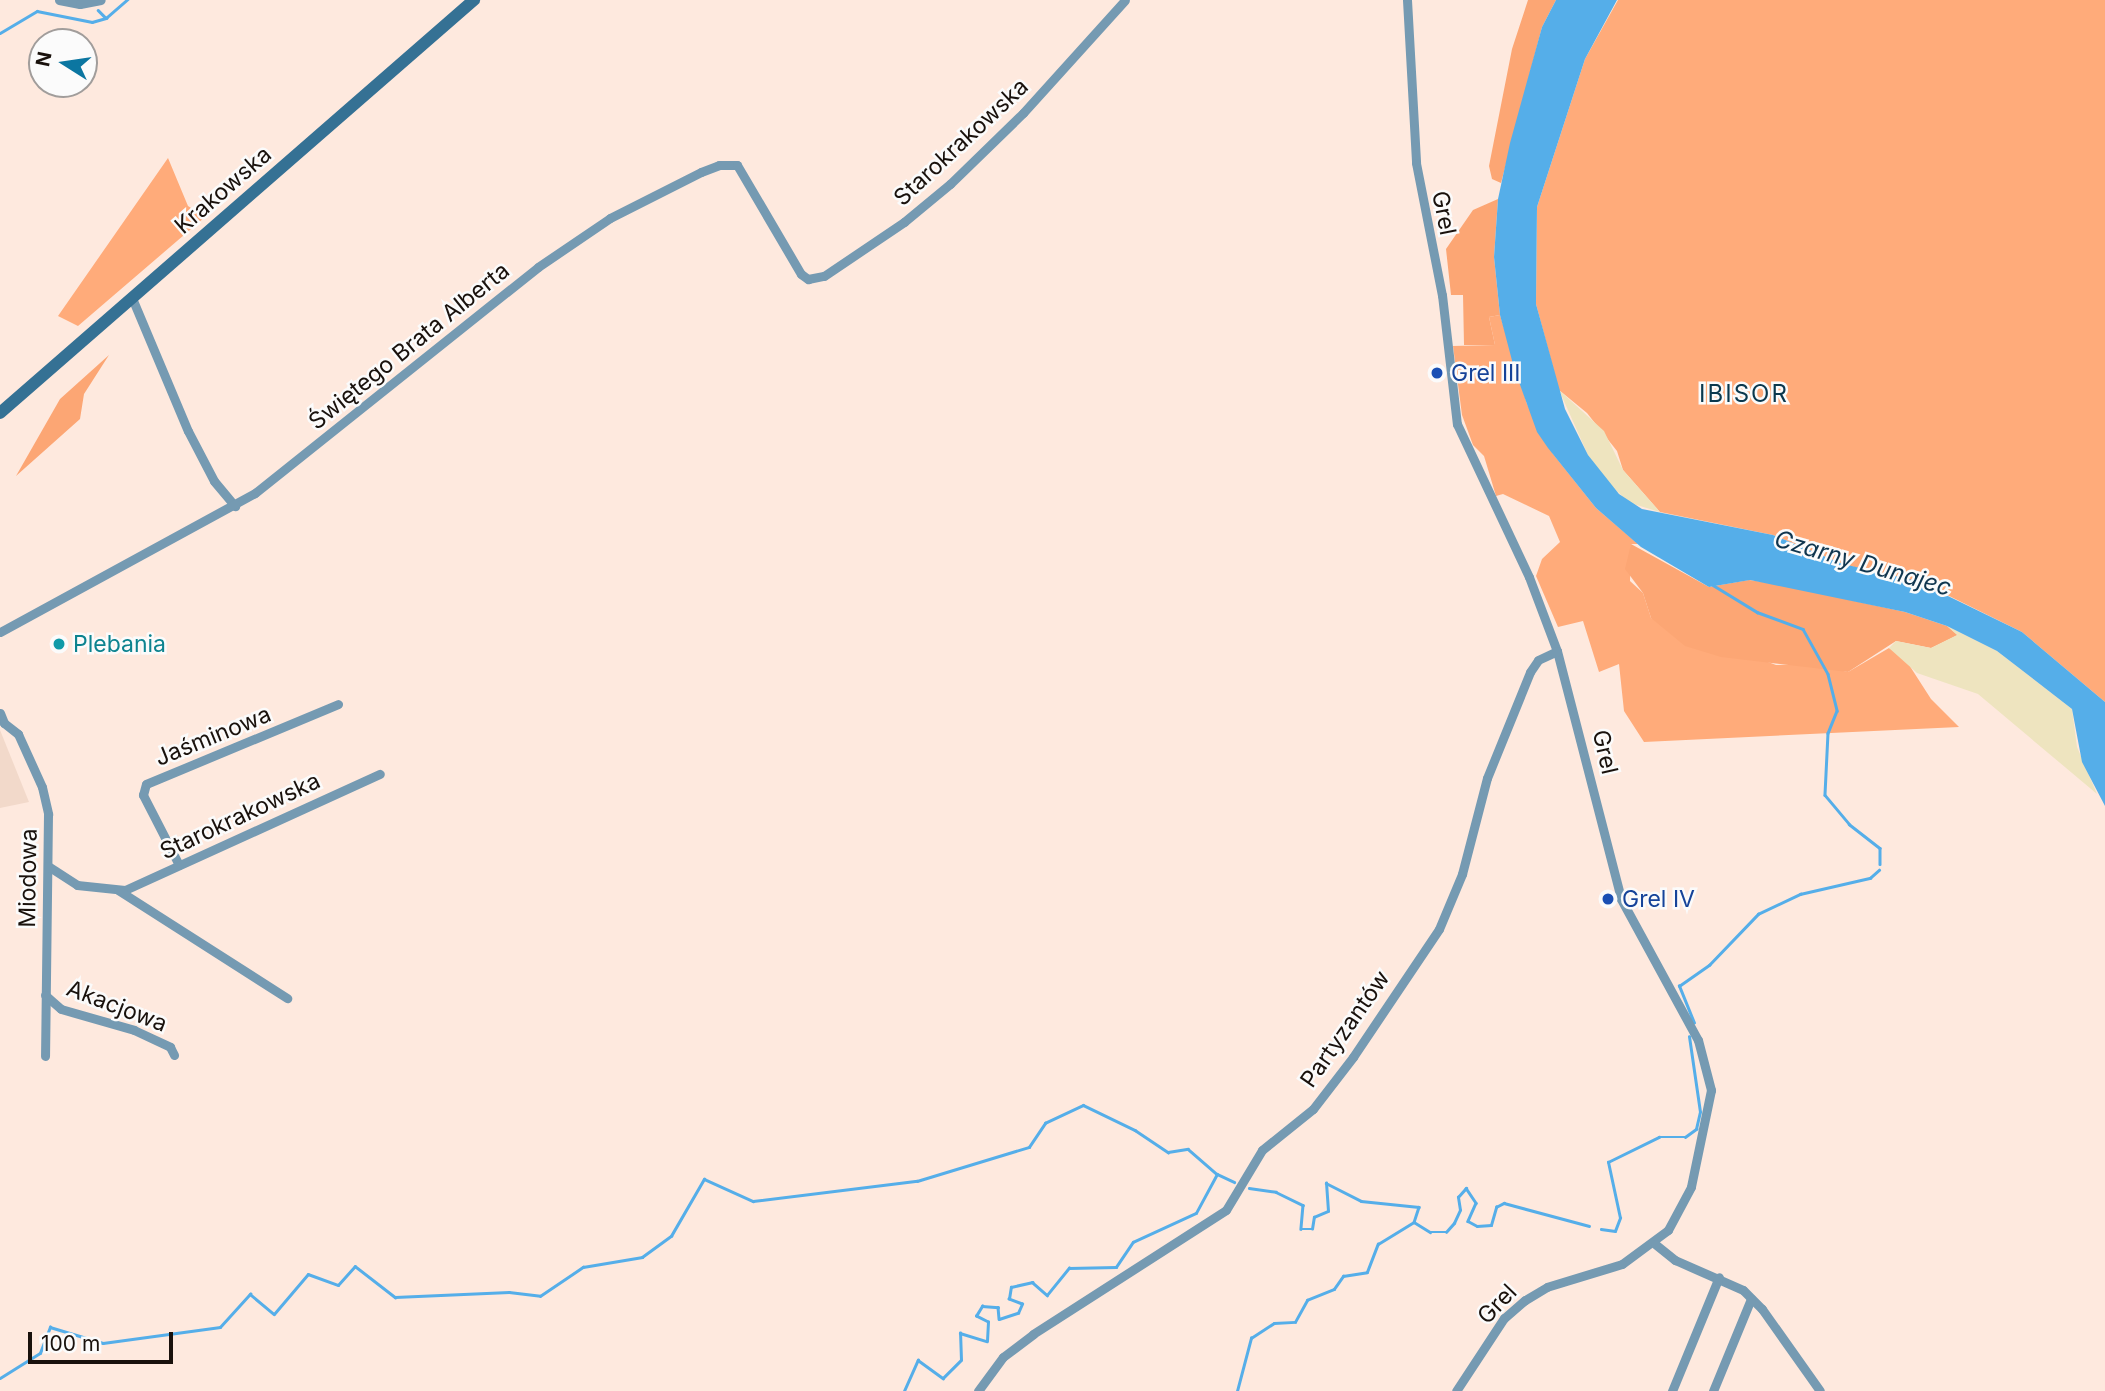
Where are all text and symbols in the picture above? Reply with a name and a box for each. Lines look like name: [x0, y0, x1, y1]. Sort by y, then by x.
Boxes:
north arrow: [28, 28, 98, 98]
text: N: [31, 49, 57, 68]
street label: Starokrakowska: [888, 73, 1034, 211]
street label: Krakowska: [169, 141, 277, 239]
street label: Grel: [1426, 189, 1462, 237]
street label: Świętego Brata Alberta: [303, 257, 515, 435]
place label: Grel III: [1451, 359, 1520, 387]
marker: Grel III: [1429, 365, 1445, 381]
district label: IBISOR: [1700, 380, 1788, 408]
water label: Czarny Dunajec: [1771, 524, 1955, 602]
place label: Plebania: [73, 630, 166, 658]
marker: Plebania: [51, 636, 67, 652]
street label: Jaśminowa: [151, 700, 275, 772]
street label: Grel: [1587, 727, 1623, 777]
street label: Starokrakowska: [156, 767, 324, 865]
street label: Miodowa: [13, 828, 43, 928]
place label: Grel IV: [1622, 885, 1695, 913]
marker: Grel IV: [1600, 891, 1616, 907]
street label: Partyzantów: [1295, 965, 1395, 1093]
street label: Akacjowa: [63, 974, 171, 1038]
street label: Grel: [1472, 1278, 1522, 1330]
scale bar: [32, 1318, 177, 1362]
text: 100 m: [41, 1331, 100, 1356]

